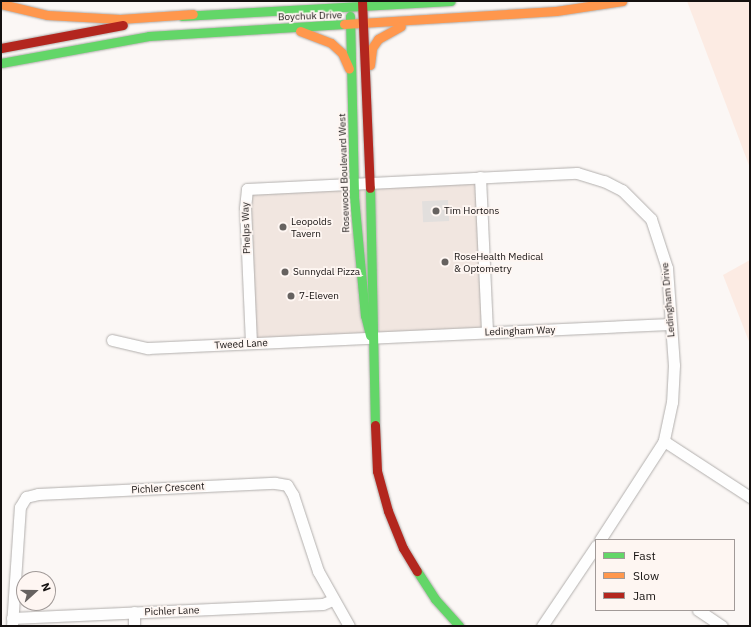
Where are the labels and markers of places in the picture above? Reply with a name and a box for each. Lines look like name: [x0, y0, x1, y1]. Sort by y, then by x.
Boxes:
place label: Tim Hortons: [444, 205, 499, 217]
marker: Tim Hortons: [431, 206, 441, 216]
place label: Leopolds Tavern: [291, 215, 332, 238]
marker: Leopolds Tavern: [278, 222, 288, 232]
place label: RoseHealth Medical & Optometry: [454, 250, 543, 274]
marker: RoseHealth Medical & Optometry: [439, 256, 451, 268]
place label: Sunnydal Pizza: [293, 266, 360, 278]
marker: Sunnydal Pizza: [280, 267, 290, 277]
place label: 7-Eleven: [299, 290, 339, 302]
marker: 7-Eleven: [286, 291, 296, 301]

